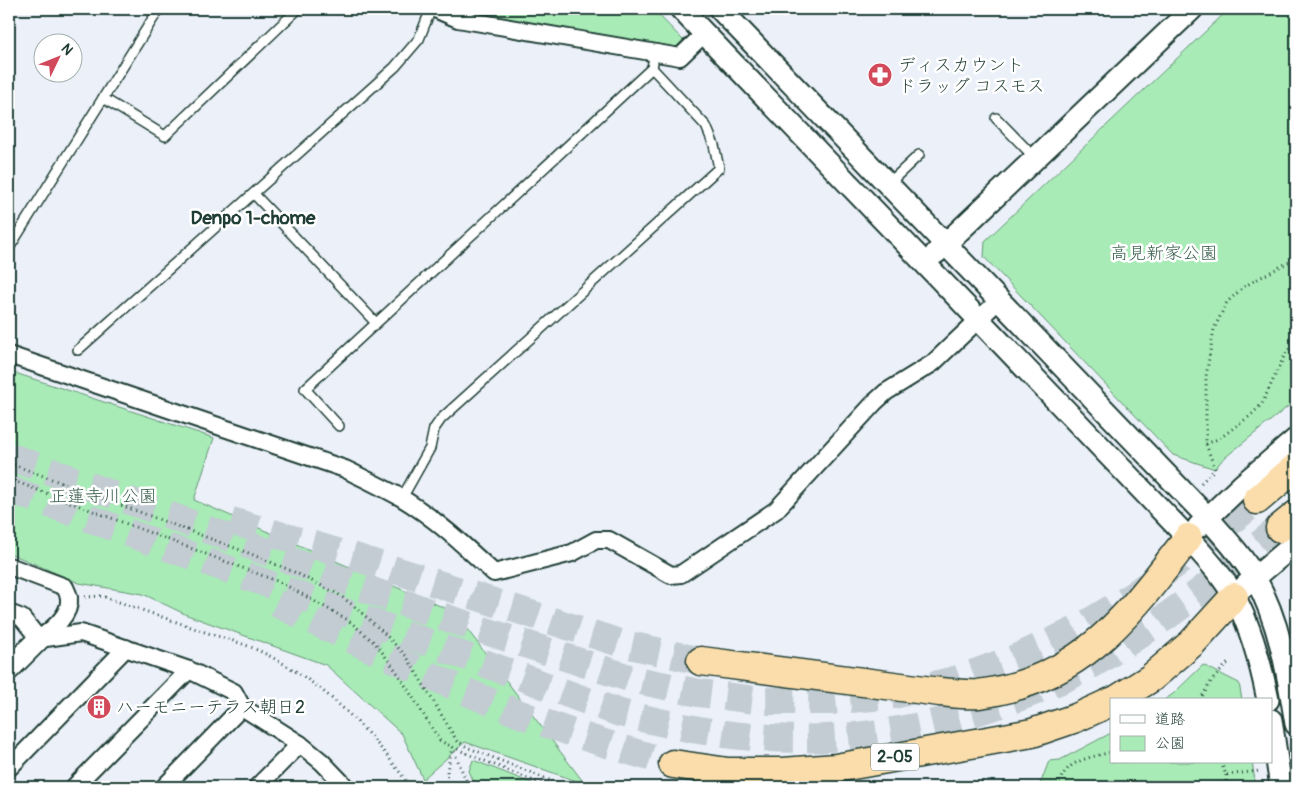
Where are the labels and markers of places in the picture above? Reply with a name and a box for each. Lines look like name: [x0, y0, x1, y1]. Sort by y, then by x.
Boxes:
place label: ディスカウント ドラッグ コスモス: [898, 54, 1045, 98]
pharmacy icon: ディスカウント ドラッグ コスモス: [867, 62, 893, 88]
building icon: ハーモニーテラス朝日2: [86, 694, 112, 720]
place label: ハーモニーテラス朝日2: [116, 696, 305, 719]

